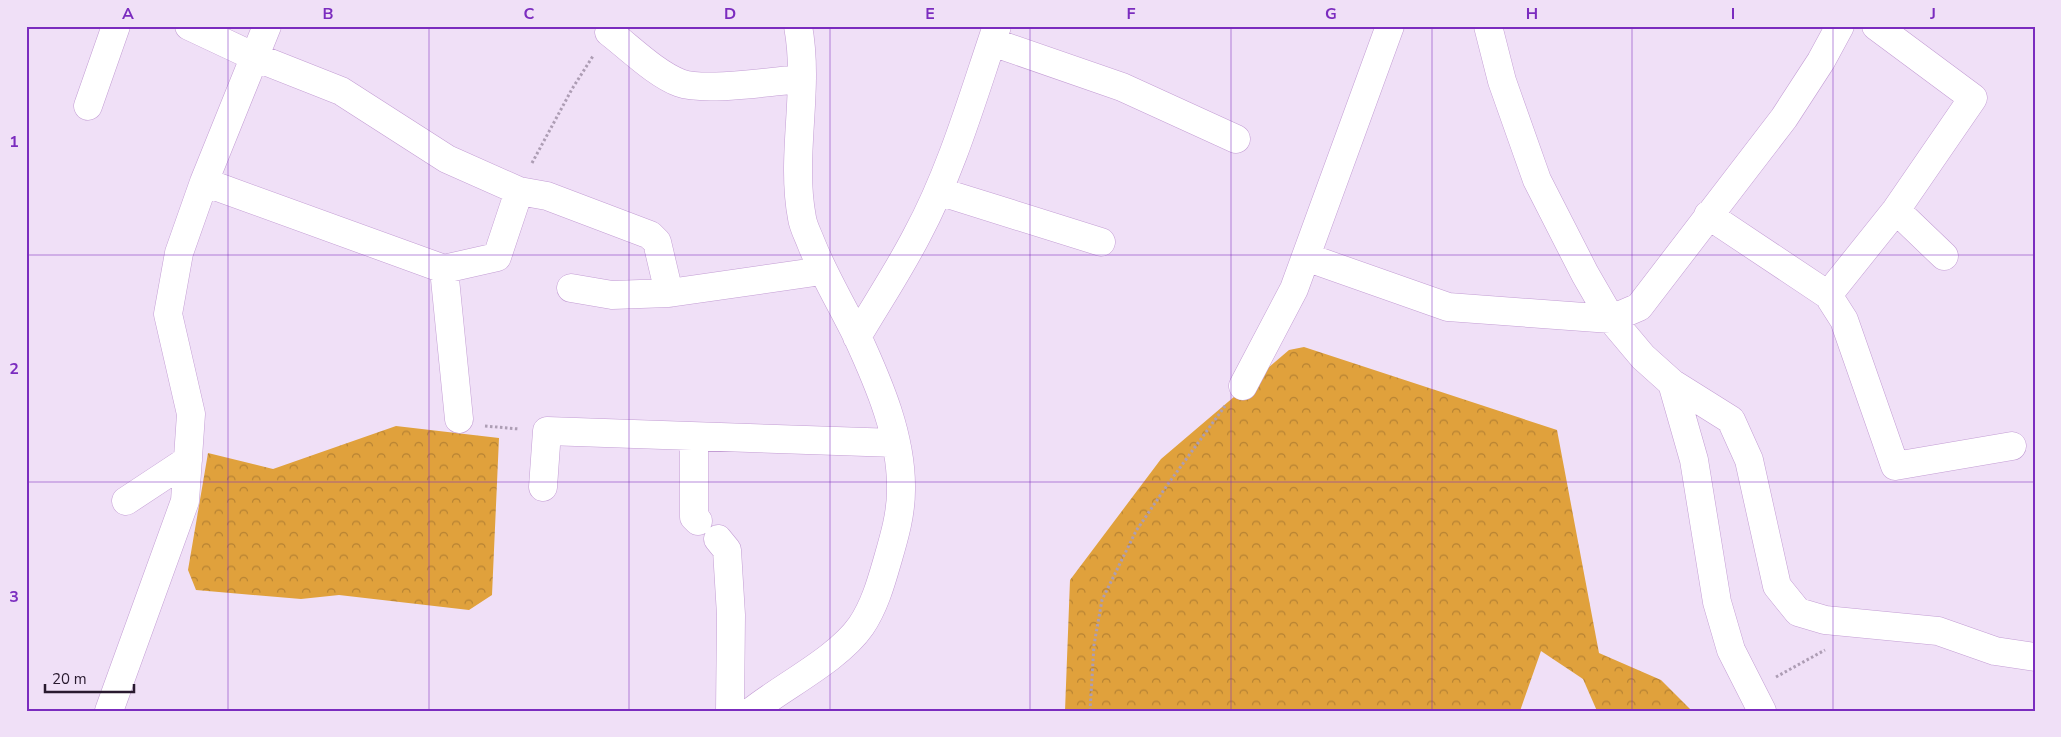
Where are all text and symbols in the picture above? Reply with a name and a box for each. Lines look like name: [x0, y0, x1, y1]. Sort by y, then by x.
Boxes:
text: A: [122, 3, 134, 25]
text: B: [322, 3, 334, 25]
text: C: [524, 3, 535, 25]
text: D: [724, 3, 736, 25]
text: E: [925, 3, 935, 25]
text: F: [1127, 3, 1136, 25]
text: G: [1325, 3, 1337, 25]
text: H: [1526, 3, 1538, 25]
text: I: [1731, 3, 1735, 25]
text: J: [1929, 3, 1936, 25]
text: 1: [9, 131, 19, 153]
text: 2: [9, 358, 19, 380]
text: 3: [9, 586, 19, 608]
scale bar: [45, 662, 134, 694]
text: 20 m: [52, 669, 87, 689]

